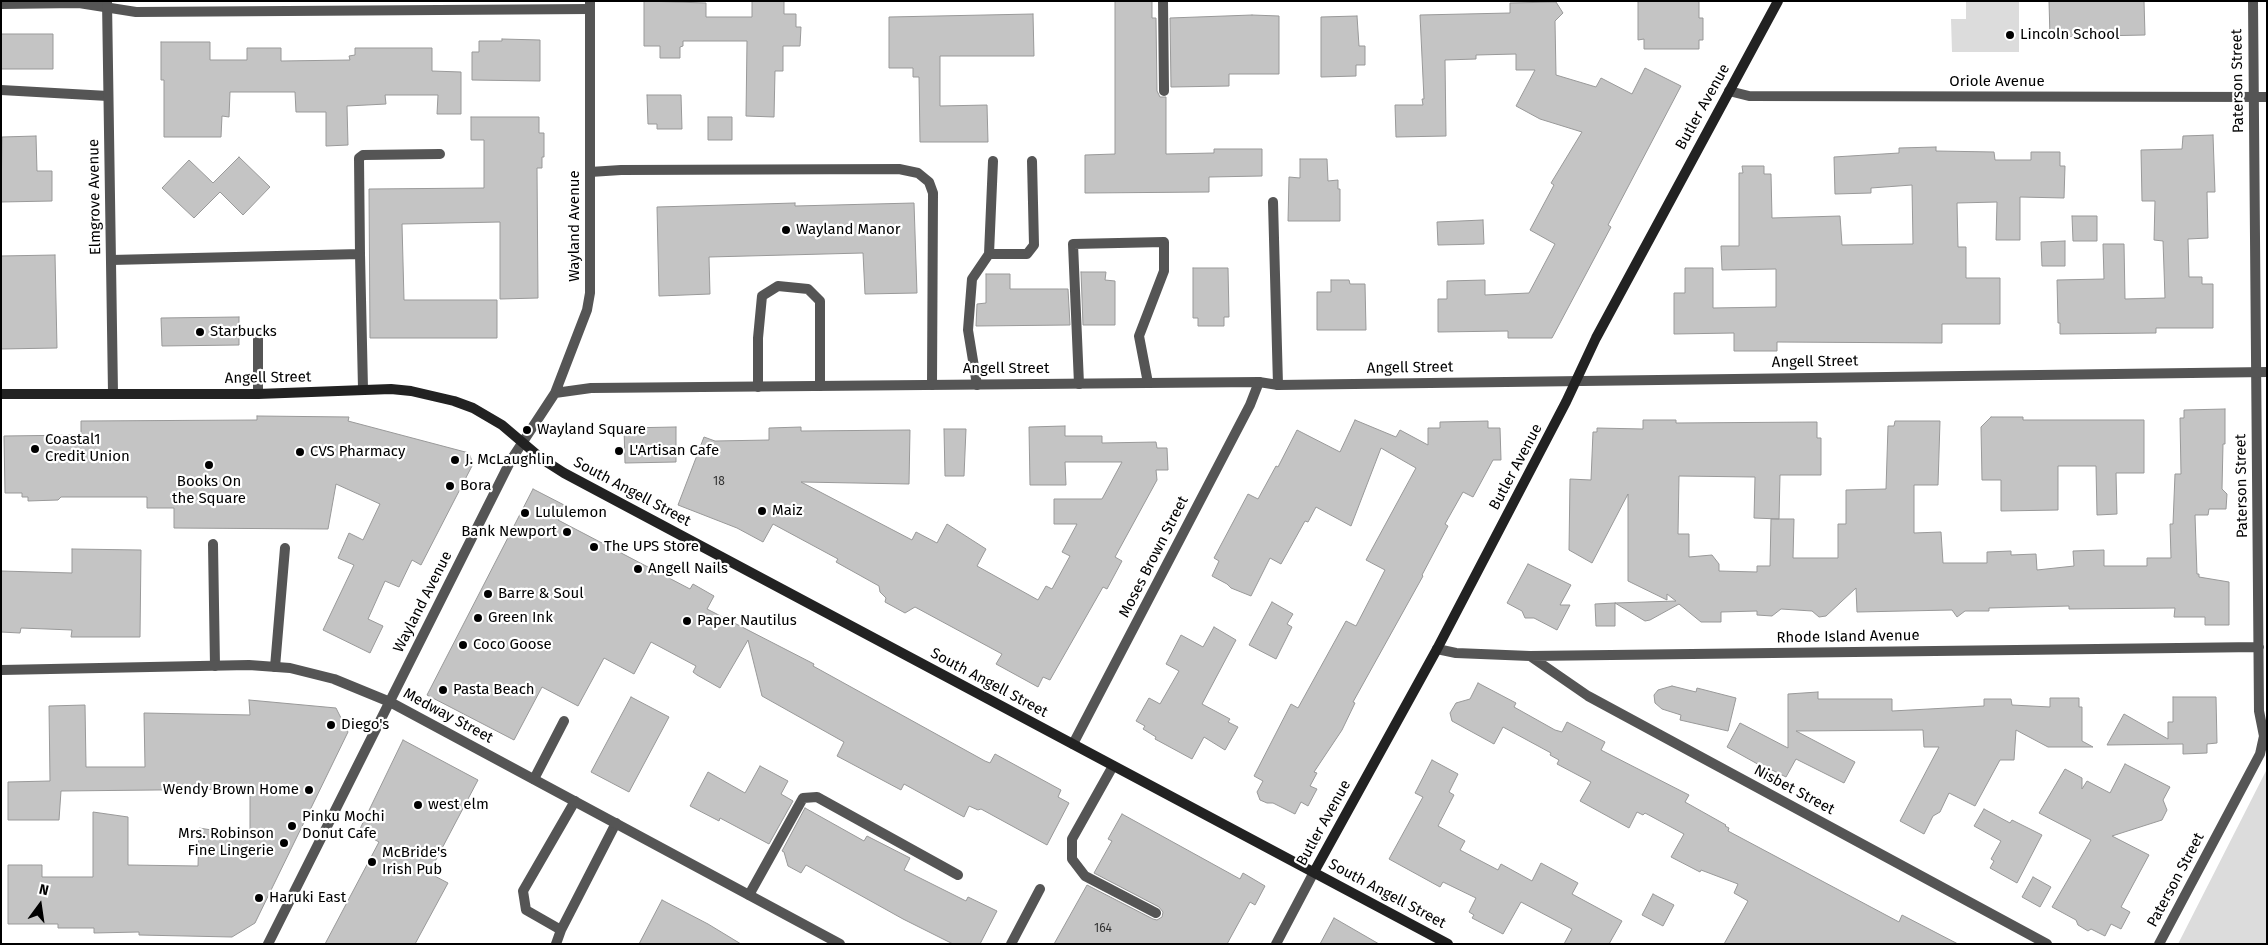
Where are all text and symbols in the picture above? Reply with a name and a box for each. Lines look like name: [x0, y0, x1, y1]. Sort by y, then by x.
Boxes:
place label: Lincoln School: [2020, 26, 2119, 44]
marker: Lincoln School: [2004, 29, 2016, 41]
street label: Paterson Street: [2228, 29, 2248, 133]
street label: Butler Avenue: [1672, 61, 1734, 153]
street label: Oriole Avenue: [1949, 73, 2045, 91]
street label: Elmgrove Avenue: [85, 139, 105, 255]
street label: Wayland Avenue: [566, 170, 584, 282]
place label: Wayland Manor: [796, 221, 901, 239]
marker: Wayland Manor: [780, 224, 792, 236]
place label: Starbucks: [210, 323, 277, 341]
marker: Starbucks: [194, 326, 206, 338]
street label: Angell Street: [1772, 352, 1858, 372]
street label: Angell Street: [1367, 358, 1453, 378]
street label: Angell Street: [963, 360, 1049, 378]
street label: Angell Street: [225, 368, 311, 388]
place label: Wayland Square: [537, 421, 646, 439]
street label: Butler Avenue: [1486, 421, 1546, 513]
marker: Wayland Square: [521, 424, 533, 436]
place label: Coastal1 Credit Union: [45, 431, 130, 466]
street label: Paterson Street: [2232, 434, 2252, 538]
place label: L'Artisan Cafe: [629, 442, 719, 460]
marker: Coastal1 Credit Union: [29, 443, 41, 455]
place label: CVS Pharmacy: [310, 443, 405, 461]
marker: L'Artisan Cafe: [613, 445, 625, 457]
marker: CVS Pharmacy: [294, 446, 306, 458]
place label: J. McLaughlin: [465, 451, 554, 469]
street label: South Angell Street: [570, 453, 694, 531]
marker: J. McLaughlin: [449, 454, 461, 466]
marker: Books On the Square: [203, 459, 215, 471]
place label: Books On the Square: [172, 473, 246, 508]
house number: 18: [713, 475, 725, 489]
place label: Bora: [460, 477, 491, 495]
marker: Bora: [444, 480, 456, 492]
street label: Moses Brown Street: [1116, 493, 1192, 621]
place label: Maiz: [772, 502, 803, 520]
place label: Lululemon: [535, 504, 607, 522]
marker: Maiz: [756, 505, 768, 517]
marker: Lululemon: [519, 507, 531, 519]
place label: Bank Newport: [461, 523, 557, 541]
marker: Bank Newport: [561, 526, 573, 538]
place label: The UPS Store: [604, 538, 699, 556]
marker: The UPS Store: [588, 541, 600, 553]
street label: Wayland Avenue: [390, 548, 456, 656]
place label: Angell Nails: [648, 560, 728, 578]
marker: Angell Nails: [632, 563, 644, 575]
place label: Barre & Soul: [498, 585, 584, 603]
marker: Barre & Soul: [482, 588, 494, 600]
place label: Green Ink: [488, 609, 553, 627]
marker: Green Ink: [472, 612, 484, 624]
place label: Paper Nautilus: [697, 612, 797, 630]
marker: Paper Nautilus: [681, 615, 693, 627]
street label: Rhode Island Avenue: [1776, 627, 1920, 647]
place label: Coco Goose: [473, 636, 552, 654]
marker: Coco Goose: [457, 639, 469, 651]
street label: South Angell Street: [927, 644, 1051, 722]
place label: Pasta Beach: [453, 681, 535, 699]
marker: Pasta Beach: [437, 684, 449, 696]
street label: Medway Street: [400, 685, 496, 747]
place label: Diego's: [341, 716, 389, 734]
marker: Diego's: [325, 719, 337, 731]
street label: Nisbet Street: [1751, 761, 1837, 819]
street label: Butler Avenue: [1293, 777, 1355, 869]
place label: Wendy Brown Home: [163, 781, 299, 799]
marker: Wendy Brown Home: [303, 784, 315, 796]
place label: west elm: [428, 796, 489, 814]
marker: west elm: [412, 799, 424, 811]
place label: Pinku Mochi Donut Cafe: [302, 808, 385, 843]
marker: Pinku Mochi Donut Cafe: [286, 820, 298, 832]
place label: Mrs. Robinson Fine Lingerie: [178, 825, 274, 860]
street label: Paterson Street: [2144, 830, 2208, 930]
marker: Mrs. Robinson Fine Lingerie: [278, 837, 290, 849]
place label: McBride's Irish Pub: [382, 844, 447, 879]
street label: South Angell Street: [1325, 855, 1449, 933]
marker: McBride's Irish Pub: [366, 856, 378, 868]
north arrow: [15, 880, 65, 930]
text: N: [37, 881, 50, 899]
place label: Haruki East: [269, 889, 346, 907]
marker: Haruki East: [253, 892, 265, 904]
house number: 164: [1094, 922, 1112, 936]

